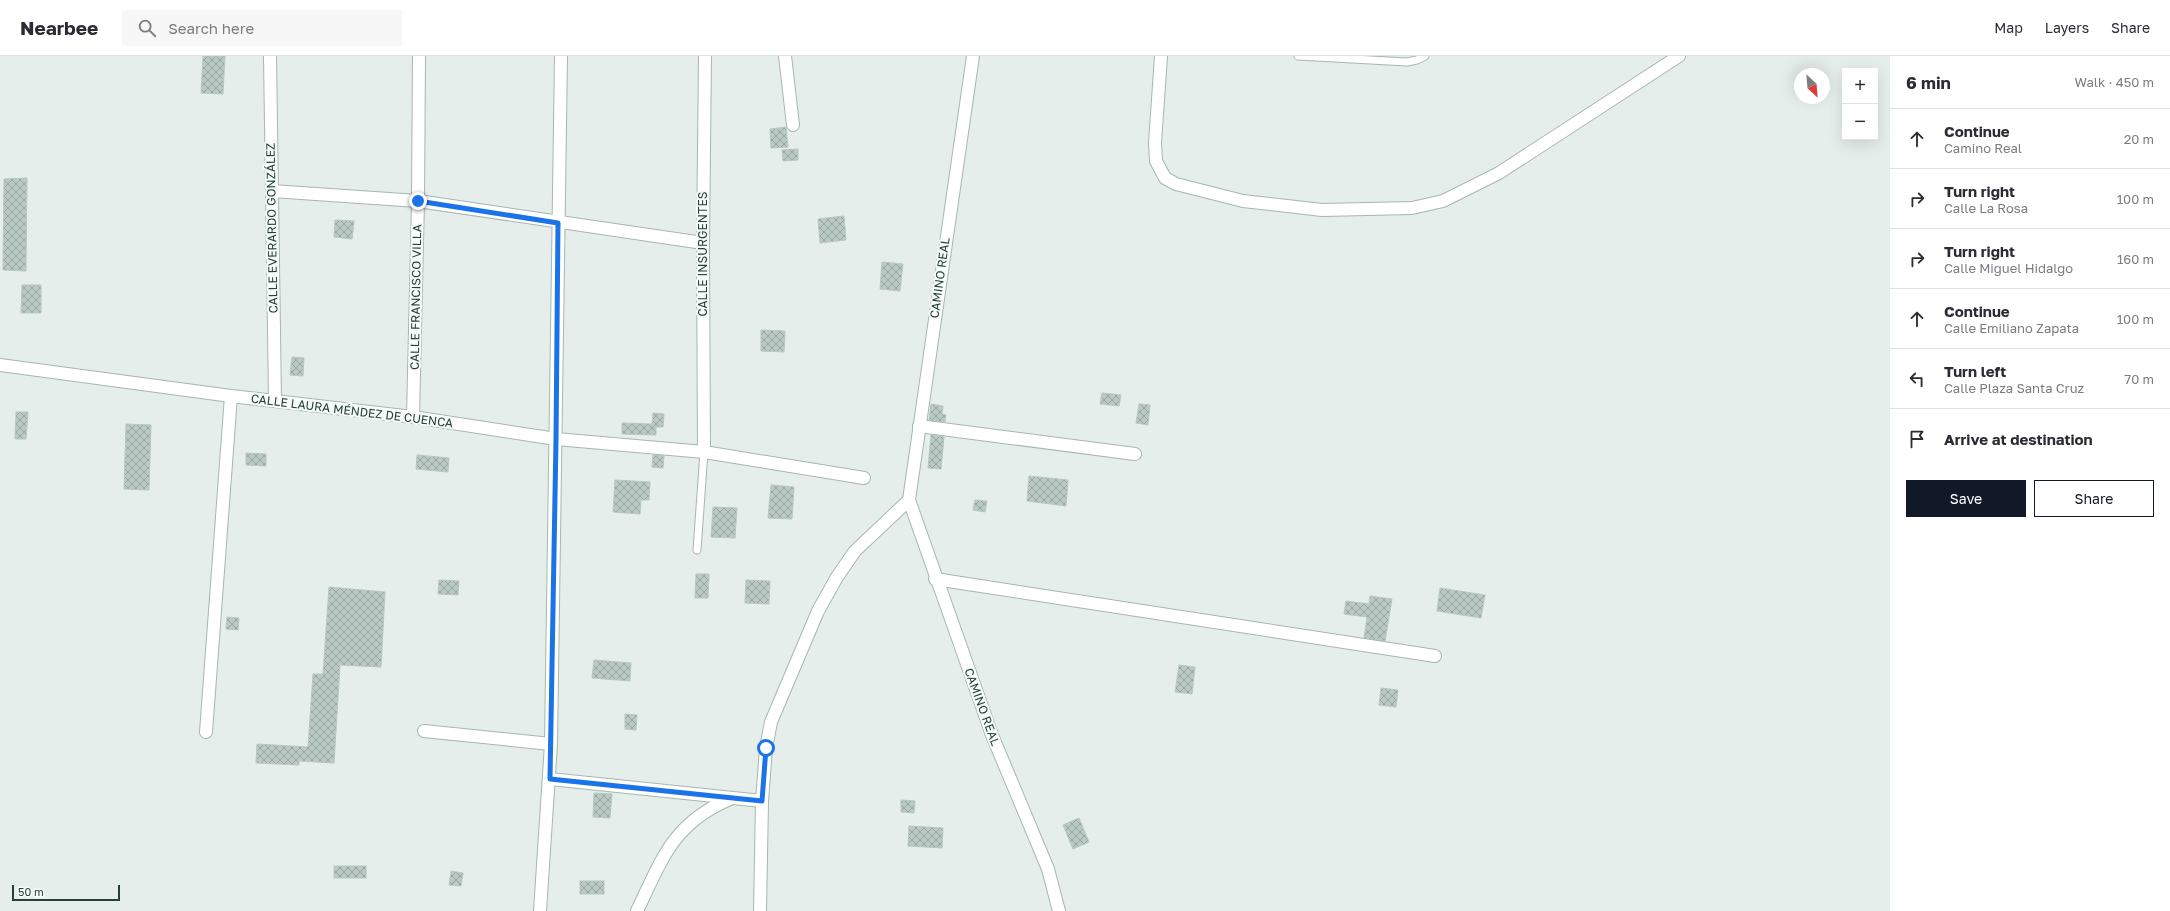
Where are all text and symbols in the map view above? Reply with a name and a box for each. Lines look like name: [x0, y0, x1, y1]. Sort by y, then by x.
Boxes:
search box: [122, 10, 402, 46]
text: Nearbee: [20, 16, 98, 39]
icon: search: [136, 17, 158, 39]
text: Search here: [168, 19, 254, 37]
text: Map: [1994, 19, 2023, 36]
text: Layers: [2045, 19, 2089, 36]
text: Share: [2111, 19, 2150, 36]
north arrow: [1794, 68, 1830, 104]
map controls: [1842, 68, 1878, 140]
button: +: [1842, 68, 1878, 104]
text: 6 min: [1906, 72, 1951, 93]
text: Walk · 450 m: [2075, 74, 2154, 90]
button: −: [1842, 104, 1878, 140]
text: Continue: [1944, 122, 2010, 140]
icon: ahead: [1906, 128, 1928, 150]
text: 20 m: [2124, 131, 2154, 147]
text: Camino Real: [1944, 140, 2022, 156]
street label: CALLE EVERARDO GONZÁLEZ: [263, 143, 280, 313]
text: Turn right: [1944, 182, 2015, 200]
icon: right: [1906, 188, 1928, 210]
street label: CALLE INSURGENTES: [695, 191, 710, 316]
text: 100 m: [2117, 191, 2154, 207]
route end: [409, 192, 427, 210]
text: Calle La Rosa: [1944, 200, 2028, 216]
street label: CALLE FRANCISCO VILLA: [407, 224, 424, 370]
street label: CAMINO REAL: [926, 236, 953, 319]
text: Turn right: [1944, 242, 2015, 260]
icon: right: [1906, 248, 1928, 270]
text: 160 m: [2117, 251, 2154, 267]
text: Calle Miguel Hidalgo: [1944, 260, 2073, 276]
text: Continue: [1944, 302, 2010, 320]
icon: ahead: [1906, 308, 1928, 330]
text: 100 m: [2117, 311, 2154, 327]
text: Calle Emiliano Zapata: [1944, 320, 2079, 336]
text: Turn left: [1944, 362, 2006, 380]
icon: left: [1906, 368, 1928, 390]
text: 70 m: [2124, 371, 2154, 387]
text: Calle Plaza Santa Cruz: [1944, 380, 2084, 396]
street label: CALLE LAURA MÉNDEZ DE CUENCA: [250, 391, 454, 430]
icon: arrive: [1906, 428, 1928, 450]
text: Arrive at destination: [1944, 430, 2093, 448]
button: Save: [1906, 480, 2026, 517]
button: Share: [2034, 480, 2154, 517]
street label: CAMINO REAL: [961, 666, 1003, 748]
route start: [757, 739, 775, 757]
scale bar: [12, 883, 120, 902]
text: 50 m: [18, 885, 44, 898]

